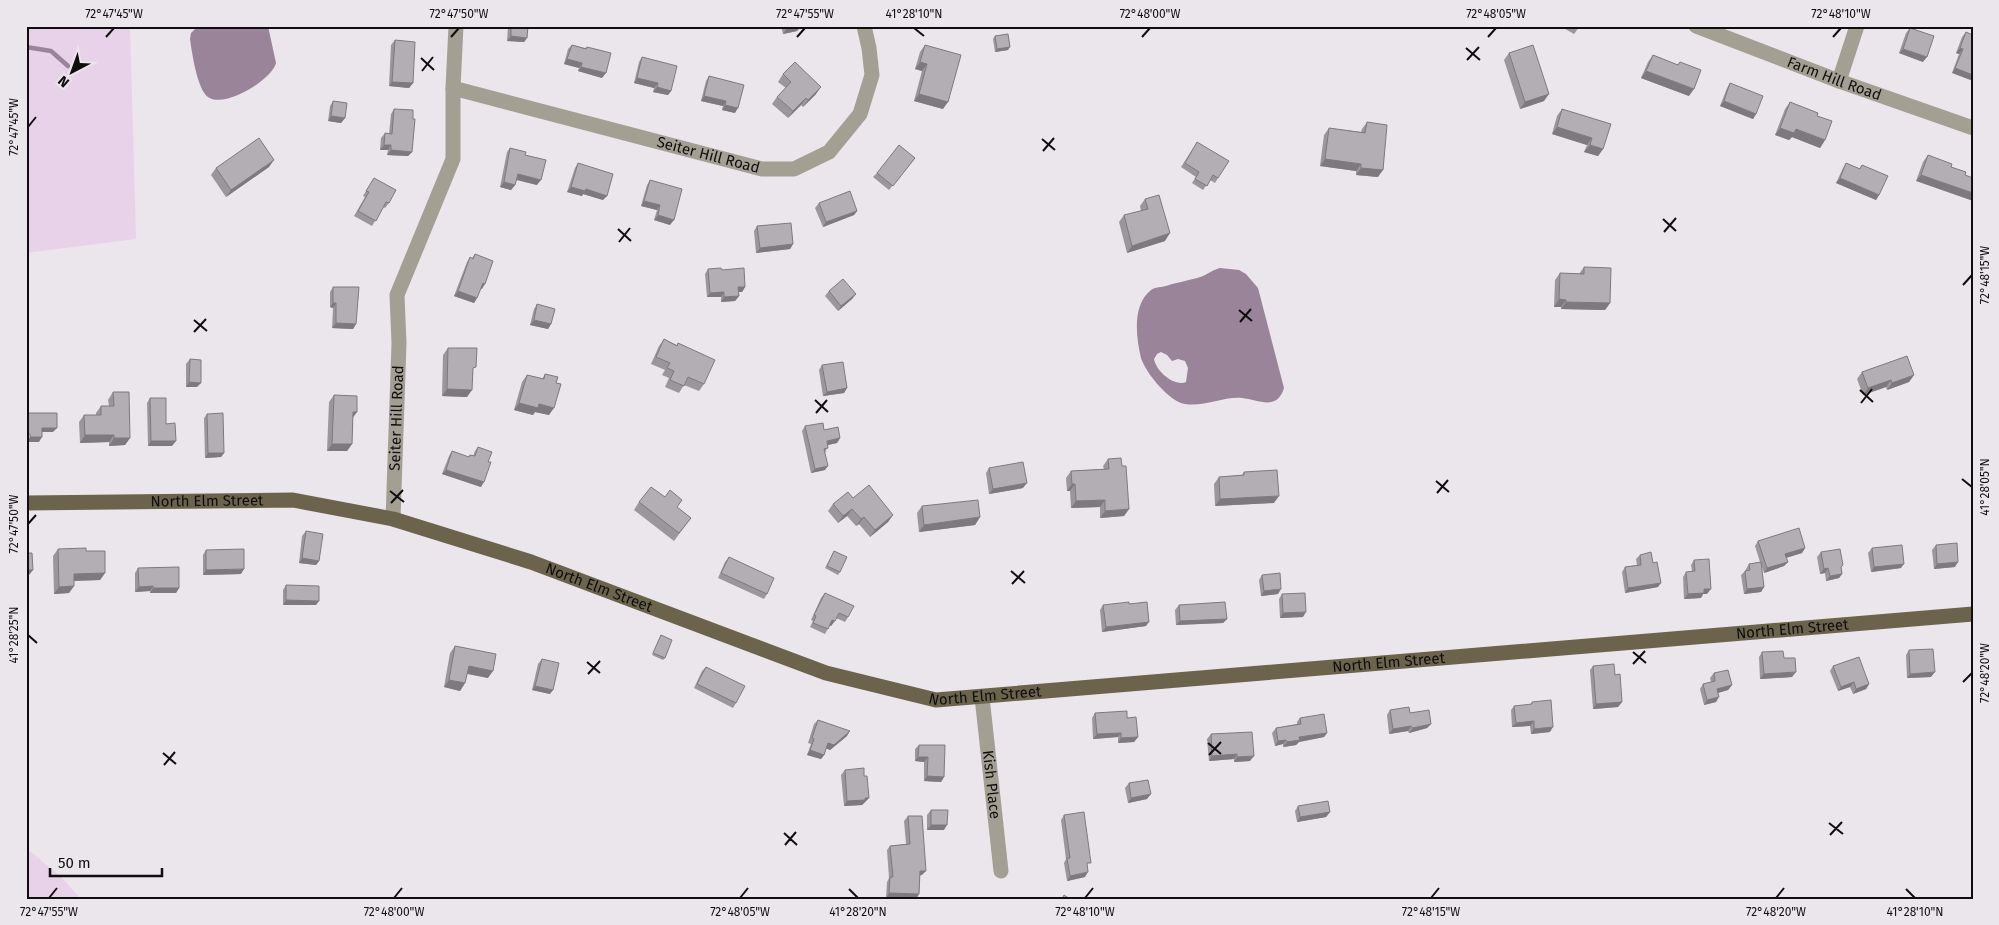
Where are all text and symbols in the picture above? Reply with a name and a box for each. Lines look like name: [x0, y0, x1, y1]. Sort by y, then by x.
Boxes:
text: 72°47'45"W: [85, 7, 143, 21]
text: 72°47'50"W: [430, 7, 488, 21]
text: 72°47'55"W: [776, 7, 834, 21]
text: 41°28'10"N: [886, 7, 942, 21]
text: 72°48'00"W: [1120, 7, 1180, 21]
text: 72°48'05"W: [1466, 7, 1526, 21]
text: 72°48'10"W: [1811, 7, 1871, 21]
north arrow: [48, 48, 98, 98]
street label: Farm Hill Road: [1785, 53, 1884, 104]
text: N: [55, 72, 73, 91]
text: 72°47'45"W: [7, 98, 21, 156]
street label: Seiter Hill Road: [655, 133, 762, 177]
text: 72°48'15"W: [1978, 246, 1992, 304]
street label: Seiter Hill Road: [386, 365, 407, 471]
text: 41°28'05"N: [1978, 458, 1992, 516]
street label: North Elm Street: [150, 491, 264, 511]
text: 72°47'50"W: [7, 495, 21, 553]
street label: North Elm Street: [543, 559, 656, 616]
text: 41°28'25"N: [7, 607, 21, 663]
street label: North Elm Street: [1735, 615, 1850, 643]
text: 72°48'20"W: [1978, 643, 1992, 703]
street label: North Elm Street: [1332, 649, 1446, 676]
street label: North Elm Street: [927, 682, 1043, 709]
street label: Kish Place: [979, 749, 1004, 820]
scale bar: [50, 845, 162, 877]
text: 50 m: [58, 854, 91, 872]
text: 72°47'55"W: [20, 905, 78, 919]
text: 72°48'00"W: [364, 905, 424, 919]
text: 72°48'05"W: [710, 905, 770, 919]
text: 41°28'20"N: [829, 905, 887, 919]
text: 72°48'10"W: [1055, 905, 1115, 919]
text: 72°48'15"W: [1402, 905, 1460, 919]
text: 72°48'20"W: [1746, 905, 1806, 919]
text: 41°28'10"N: [1887, 905, 1943, 919]

